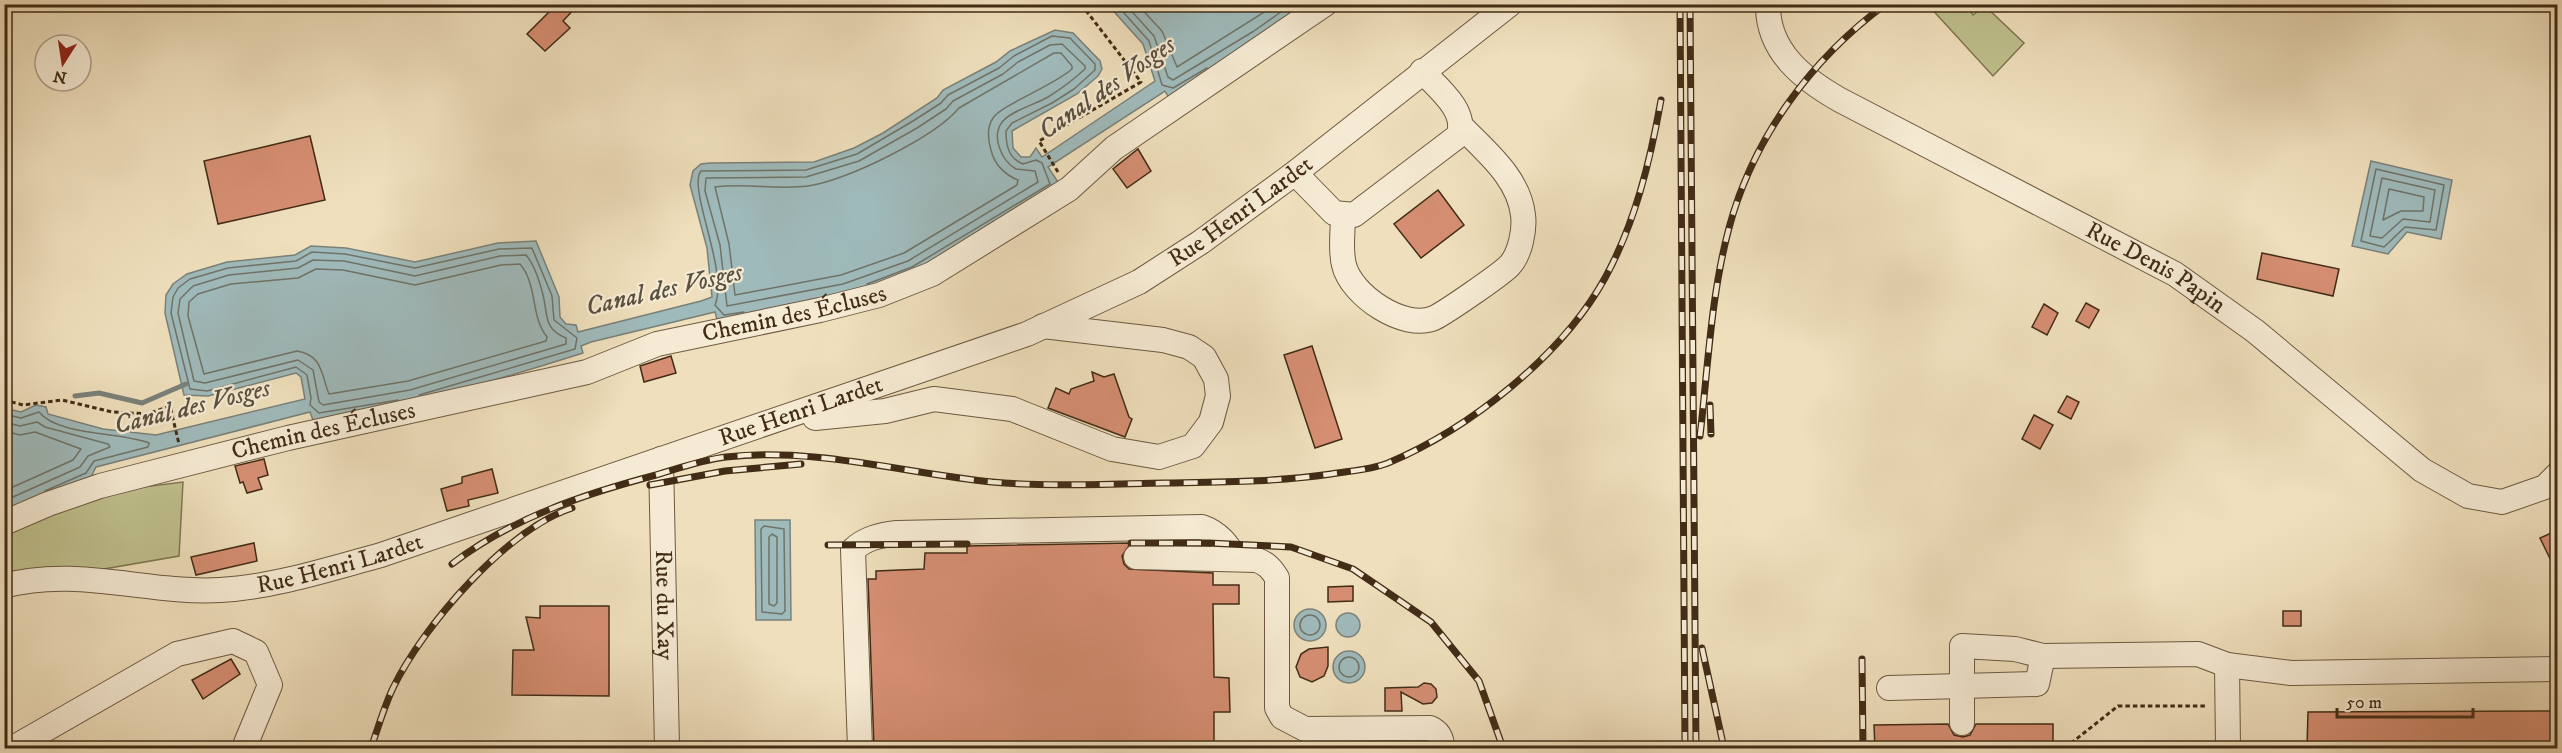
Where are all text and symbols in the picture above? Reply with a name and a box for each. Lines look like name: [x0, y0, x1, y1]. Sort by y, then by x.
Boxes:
water label: Canal des Vosges: [1032, 28, 1183, 147]
north arrow: [33, 33, 93, 93]
text: N: [52, 66, 69, 88]
street label: Rue Henri Lardet: [1163, 149, 1319, 274]
street label: Rue Denis Papin: [2080, 215, 2232, 320]
water label: Canal des Vosges: [582, 256, 747, 324]
street label: Chemin des Écluses: [700, 279, 891, 349]
street label: Rue Henri Lardet: [715, 369, 887, 453]
water label: Canal des Vosges: [110, 371, 275, 442]
street label: Chemin des Écluses: [228, 395, 418, 467]
street label: Rue Henri Lardet: [254, 527, 427, 601]
street label: Rue du Xay: [648, 550, 680, 661]
scale bar: [2337, 681, 2474, 719]
text: 50 m: [2346, 692, 2382, 714]

